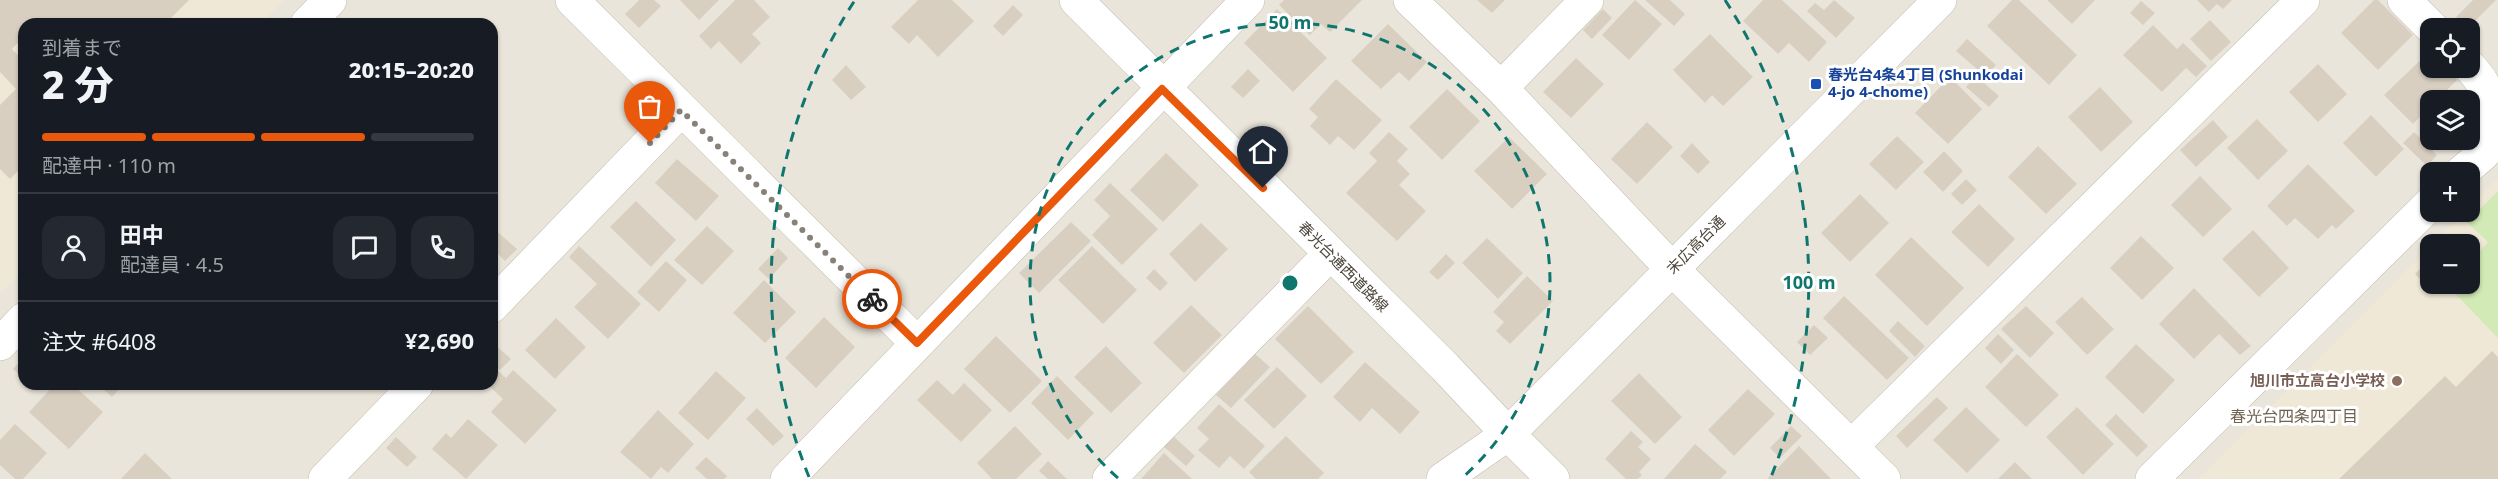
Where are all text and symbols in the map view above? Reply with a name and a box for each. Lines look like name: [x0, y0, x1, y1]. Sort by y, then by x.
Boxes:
text: 50 m: [1269, 10, 1311, 34]
map controls: [2420, 18, 2480, 294]
button: locate: [2420, 18, 2480, 78]
text: 到着まで: [42, 34, 122, 61]
text: 20:15–20:20: [349, 54, 474, 84]
text: 2 分: [42, 57, 114, 110]
place label: 春光台4条4丁目 (Shunkodai 4-jo 4-chome): [1828, 64, 2023, 101]
marker: 春光台4条4丁目 (Shunkodai 4-jo 4-chome): [1809, 77, 1823, 91]
pin: [624, 81, 675, 143]
icon: bag: [633, 90, 666, 123]
button: layers: [2420, 90, 2480, 150]
pin: [1237, 126, 1288, 188]
icon: home: [1246, 135, 1279, 168]
text: 配達中 · 110 m: [42, 152, 176, 179]
button: +: [2420, 162, 2480, 222]
street label: 末広高台通: [1662, 211, 1729, 278]
button: person: [42, 216, 105, 279]
button: chat: [333, 216, 396, 279]
button: phone: [411, 216, 474, 279]
street label: 春光台通西道路線: [1294, 217, 1393, 316]
text: 田中: [120, 219, 164, 249]
button: −: [2420, 234, 2480, 294]
text: 配達員 · 4.5: [120, 251, 224, 278]
courier: [842, 269, 902, 329]
text: 100 m: [1782, 270, 1836, 294]
centre of rings: [1280, 273, 1300, 293]
icon: bike: [856, 283, 889, 316]
text: ¥2,690: [405, 325, 474, 355]
text: 注文 #6408: [42, 326, 156, 356]
place label: 旭川市立高台小学校: [2250, 370, 2385, 390]
marker: 旭川市立高台小学校: [2390, 374, 2404, 388]
district label: 春光台四条四丁目: [2230, 405, 2358, 427]

